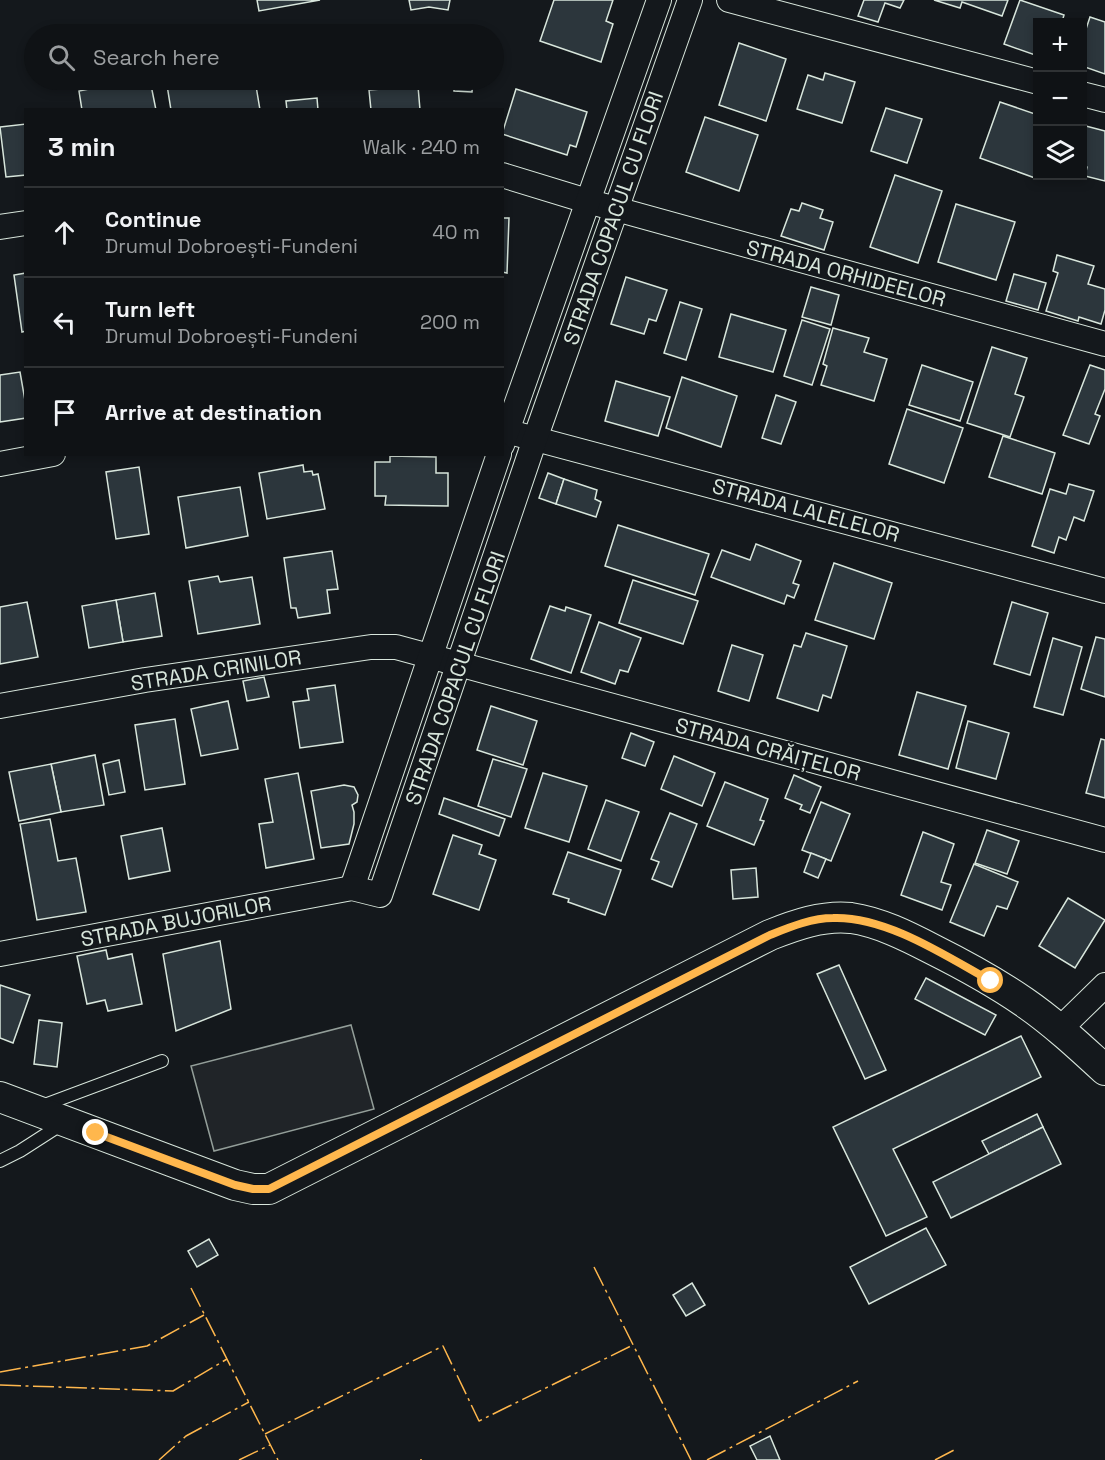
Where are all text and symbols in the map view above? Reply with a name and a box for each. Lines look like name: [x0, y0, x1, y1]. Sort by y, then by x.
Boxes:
map controls: [1033, 18, 1087, 180]
button: +: [1033, 18, 1087, 72]
search box: [24, 24, 504, 90]
icon: search: [45, 41, 78, 74]
text: Search here: [93, 43, 220, 71]
button: −: [1033, 72, 1087, 126]
street label: STRADA COPACUL CU FLORI: [557, 88, 669, 348]
button: layers: [1033, 126, 1087, 180]
text: 3 min: [48, 130, 116, 164]
text: Walk · 240 m: [362, 134, 480, 160]
text: Continue: [105, 205, 201, 233]
icon: ahead: [48, 216, 81, 249]
text: 40 m: [432, 219, 480, 245]
text: Drumul Dobroești-Fundeni: [105, 233, 358, 259]
street label: STRADA ORHIDEELOR: [743, 233, 949, 313]
text: Turn left: [105, 295, 195, 323]
icon: left: [48, 306, 81, 339]
text: 200 m: [420, 309, 480, 335]
text: Drumul Dobroești-Fundeni: [105, 323, 358, 349]
icon: arrive: [48, 396, 81, 429]
text: Arrive at destination: [105, 398, 322, 426]
street label: STRADA LALELELOR: [709, 472, 903, 548]
street label: STRADA COPACUL CU FLORI: [399, 548, 511, 808]
street label: STRADA CRINILOR: [129, 643, 303, 697]
street label: STRADA CRĂIȚELOR: [672, 711, 864, 787]
street label: STRADA BUJORILOR: [78, 889, 274, 953]
route start: [977, 967, 1003, 993]
route end: [82, 1119, 108, 1145]

